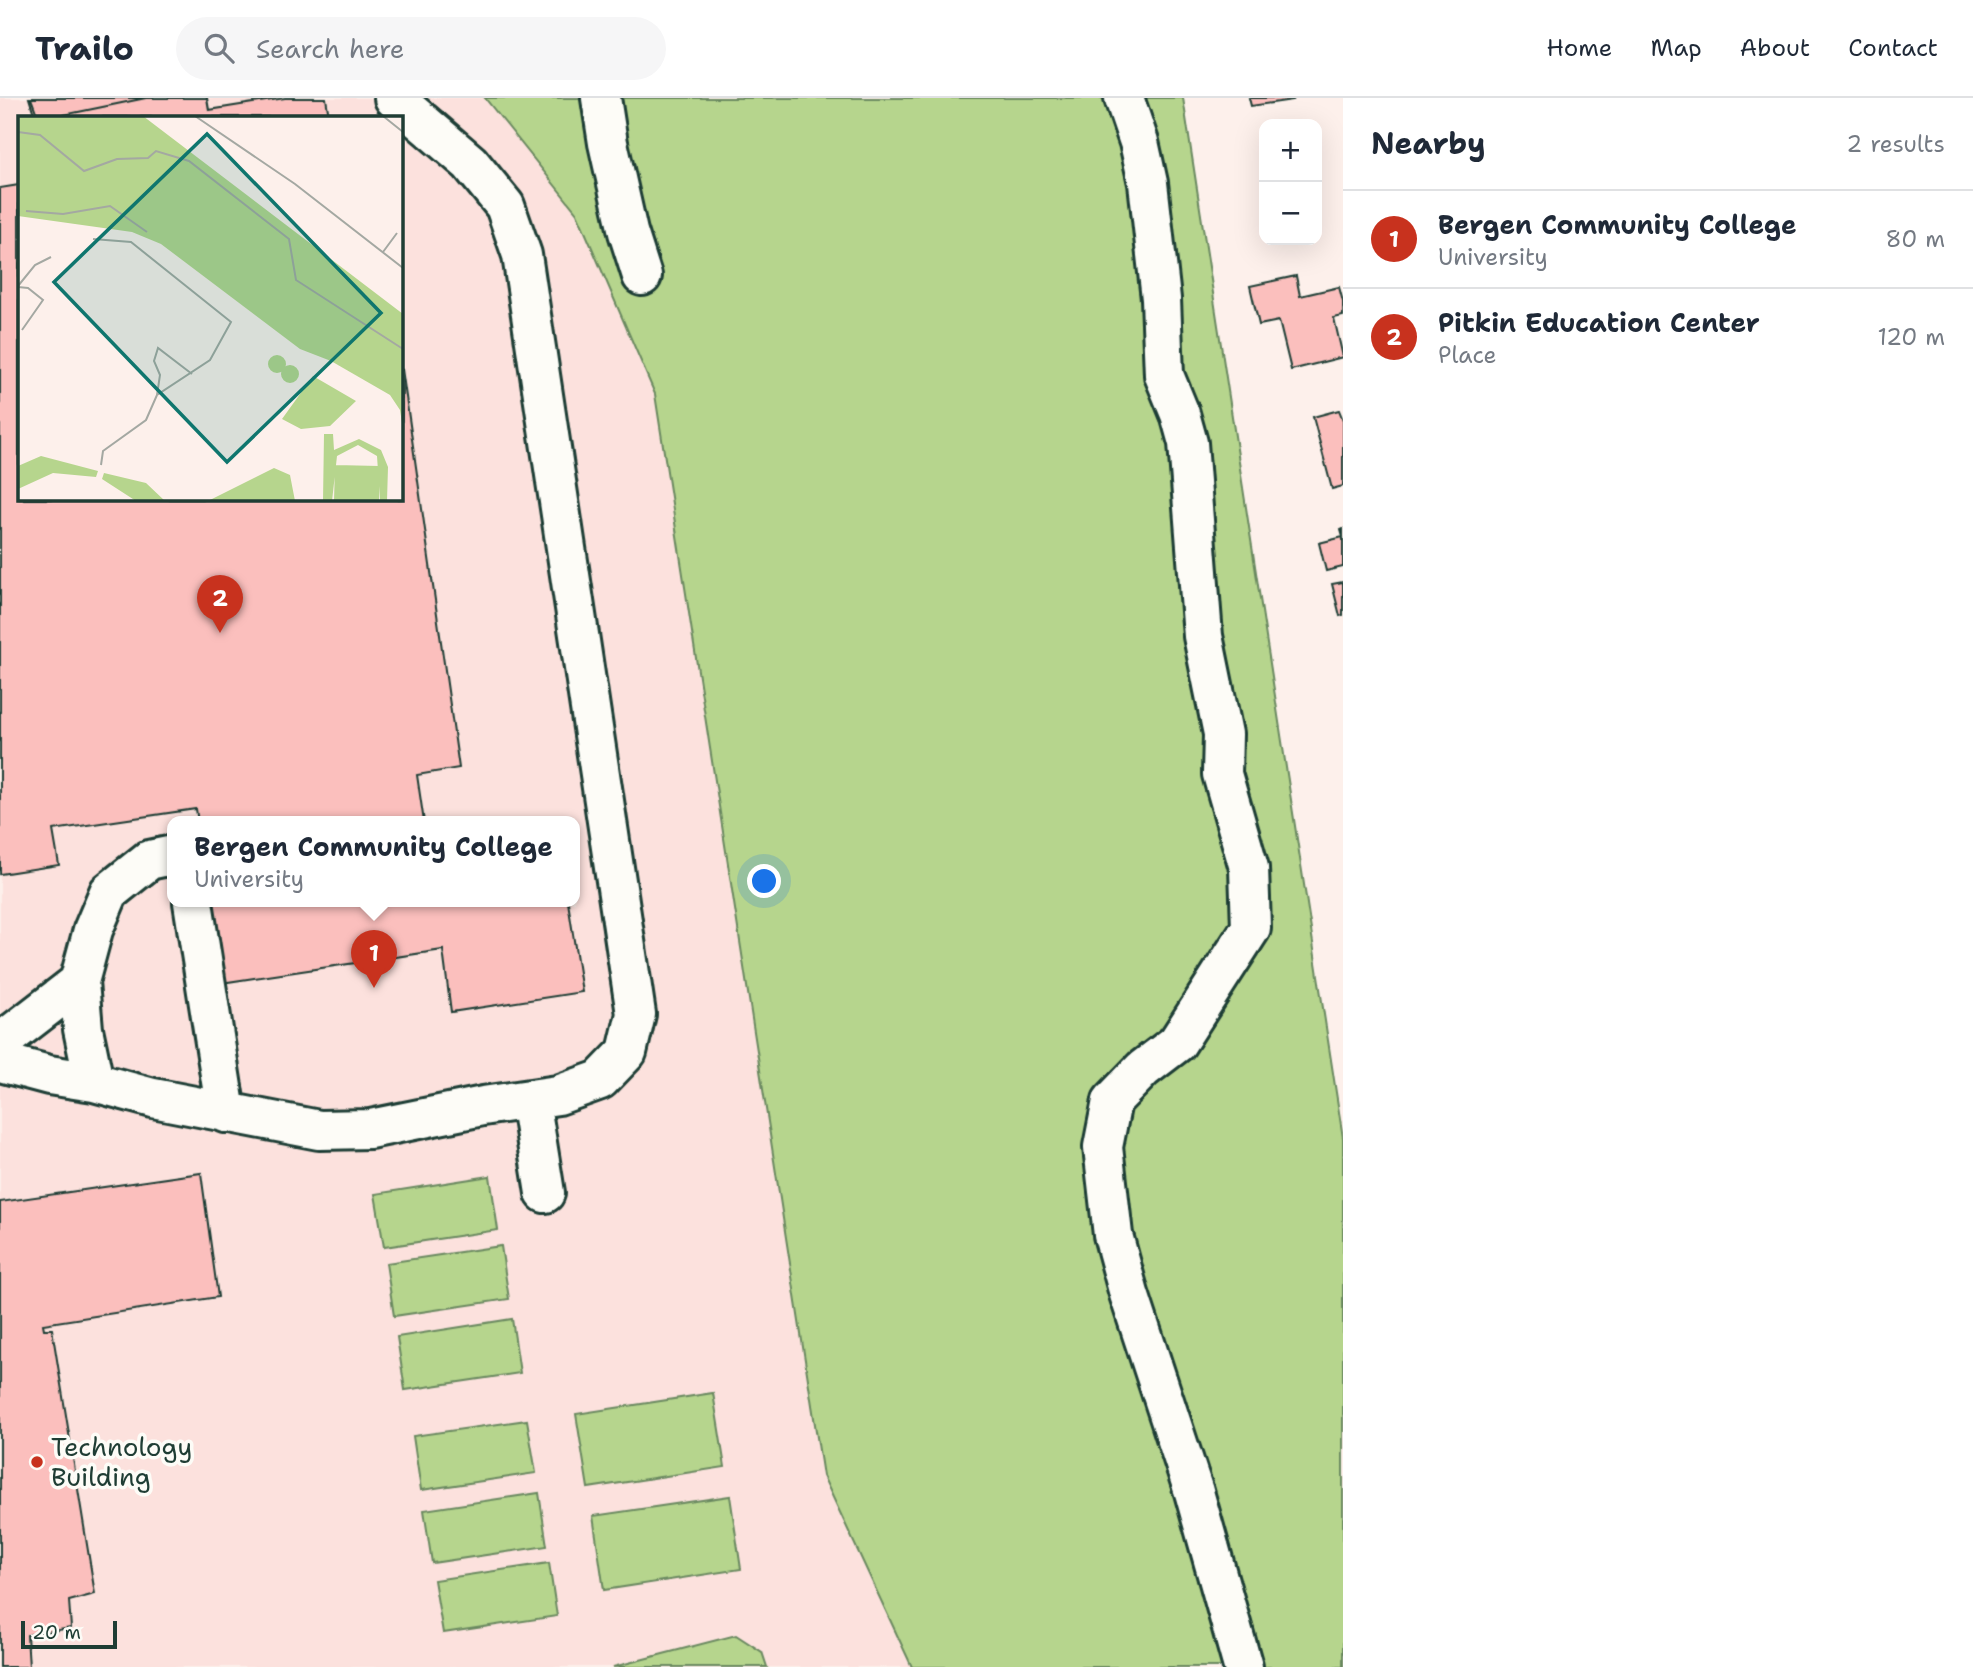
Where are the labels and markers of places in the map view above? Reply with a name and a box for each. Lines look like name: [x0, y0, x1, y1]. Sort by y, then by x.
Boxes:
pin: 2: [197, 575, 243, 633]
pin: 1: [351, 930, 397, 988]
place label: Technology Building: [51, 1429, 192, 1494]
marker: Technology Building: [29, 1454, 45, 1470]

